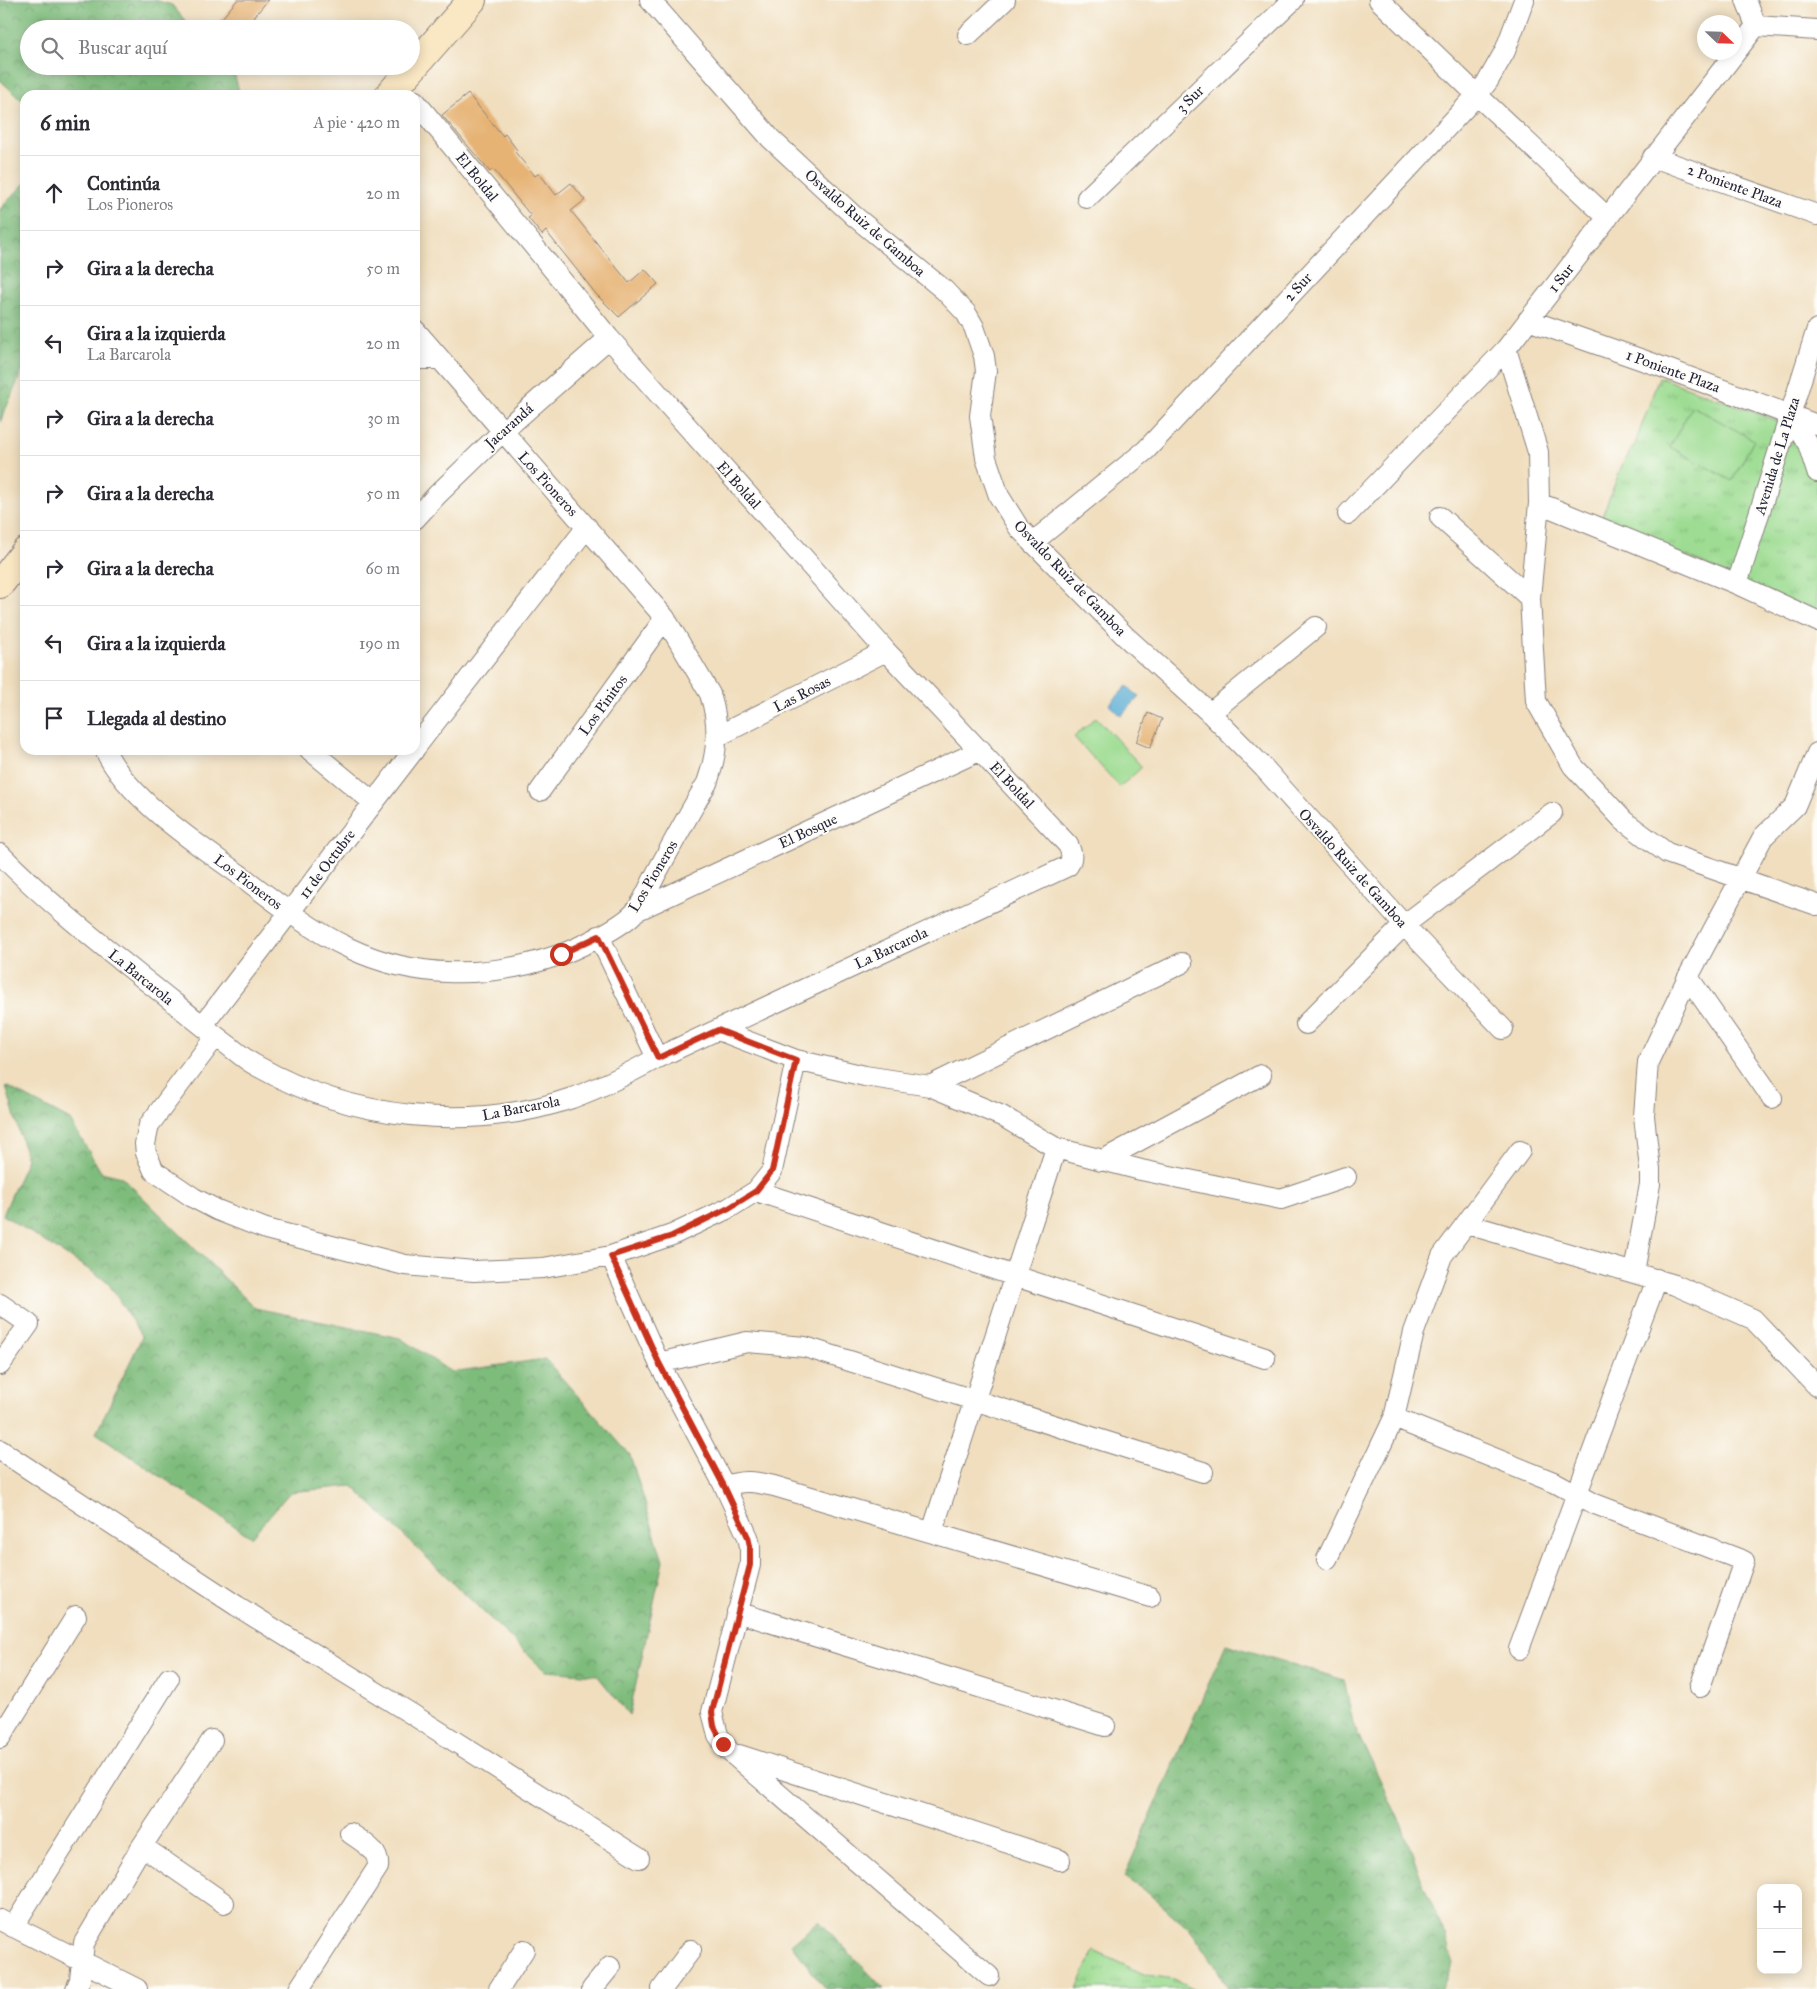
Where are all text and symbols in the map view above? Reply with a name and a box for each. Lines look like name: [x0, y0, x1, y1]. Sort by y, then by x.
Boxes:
north arrow: [1697, 15, 1742, 60]
search box: [20, 20, 420, 75]
icon: search: [38, 34, 66, 62]
text: Buscar aquí: [78, 36, 167, 59]
street label: 3 Sur: [1172, 81, 1208, 116]
text: 6 min: [40, 110, 90, 136]
text: A pie · 420 m: [313, 113, 400, 132]
street label: El Boldal: [452, 149, 503, 206]
street label: 2 Poniente Plaza: [1685, 160, 1786, 212]
street label: Osvaldo Ruiz de Gamboa: [801, 166, 929, 281]
text: Continúa: [87, 172, 160, 195]
icon: ahead: [40, 179, 68, 207]
text: 20 m: [366, 184, 400, 203]
text: Los Pioneros: [87, 195, 173, 214]
icon: right: [40, 254, 68, 282]
text: Gira a la derecha: [87, 257, 214, 280]
text: 50 m: [366, 259, 400, 278]
street label: 1 Sur: [1544, 260, 1578, 296]
street label: 2 Sur: [1280, 269, 1316, 305]
text: Gira a la izquierda: [87, 322, 226, 345]
icon: left: [40, 329, 68, 357]
text: 20 m: [366, 334, 400, 353]
text: La Barcarola: [87, 345, 171, 364]
street label: 1 Poniente Plaza: [1624, 346, 1723, 397]
street label: Avenida de La Plaza: [1750, 394, 1804, 518]
street label: Jacarandá: [480, 399, 538, 454]
icon: right: [40, 404, 68, 432]
text: Gira a la derecha: [87, 407, 214, 430]
text: 30 m: [367, 409, 400, 428]
street label: Los Pioneros: [514, 448, 582, 520]
street label: El Boldal: [713, 458, 766, 513]
icon: right: [40, 479, 68, 507]
text: Gira a la derecha: [87, 482, 214, 505]
text: 50 m: [366, 484, 400, 503]
street label: Osvaldo Ruiz de Gamboa: [1010, 516, 1130, 640]
icon: right: [40, 554, 68, 582]
text: Gira a la derecha: [87, 557, 214, 580]
text: 60 m: [366, 559, 400, 578]
icon: left: [40, 629, 68, 657]
text: Gira a la izquierda: [87, 632, 226, 655]
text: 190 m: [359, 634, 400, 653]
street label: Los Pinitos: [575, 671, 631, 739]
street label: Las Rosas: [771, 672, 833, 716]
icon: arrive: [40, 704, 68, 732]
text: Llegada al destino: [87, 707, 226, 730]
street label: El Boldal: [986, 758, 1039, 813]
street label: Osvaldo Ruiz de Gamboa: [1295, 805, 1412, 932]
street label: El Bosque: [776, 810, 841, 853]
street label: 11 de Octubre: [295, 826, 359, 902]
street label: Los Pioneros: [624, 837, 682, 915]
street label: Los Pioneros: [210, 850, 286, 914]
street label: La Barcarola: [852, 923, 931, 973]
route start: [550, 943, 573, 966]
street label: La Barcarola: [105, 945, 178, 1009]
street label: La Barcarola: [481, 1092, 562, 1124]
route end: [712, 1733, 735, 1756]
map controls: [1757, 1884, 1802, 1974]
button: +: [1757, 1884, 1802, 1929]
button: −: [1757, 1929, 1802, 1974]

